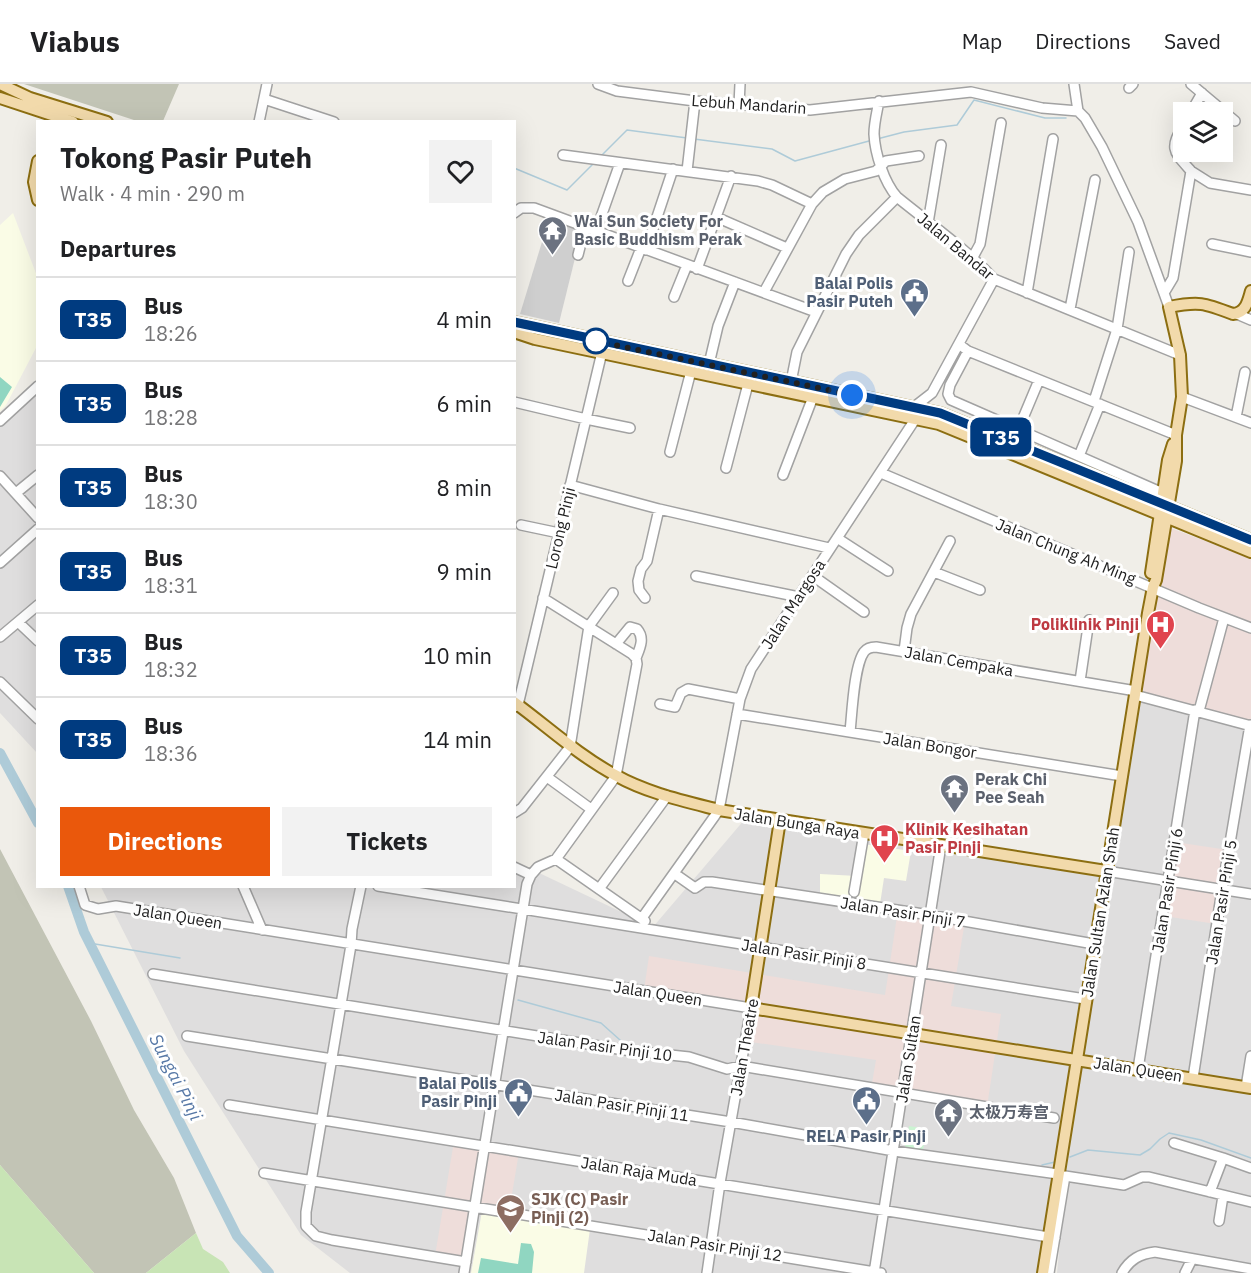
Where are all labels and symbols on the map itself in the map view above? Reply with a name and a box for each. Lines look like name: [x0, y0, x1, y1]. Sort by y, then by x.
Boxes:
street label: Lebuh Mandarin: [691, 90, 807, 118]
street label: Jalan Bandar: [913, 208, 999, 284]
place label: Wai Sun Society For Basic Buddhism Perak: [574, 211, 743, 249]
temple icon: Wai Sun Society For Basic Buddhism Perak: [537, 214, 569, 256]
place label: Balai Polis Pasir Puteh: [806, 273, 893, 311]
public building icon: Balai Polis Pasir Puteh: [898, 276, 930, 318]
unlabelled marker: [583, 328, 609, 354]
your location: [837, 380, 867, 410]
line badge: T35: [966, 418, 1036, 456]
street label: Lorong Pinji: [541, 485, 579, 571]
street label: Jalan Chung Ah Ming: [993, 514, 1140, 588]
street label: Jalan Margosa: [757, 555, 830, 653]
hospital icon: Poliklinik Pinji: [1144, 608, 1176, 650]
place label: Poliklinik Pinji: [1031, 614, 1139, 634]
street label: Jalan Cempaka: [903, 642, 1015, 680]
street label: Jalan Bongor: [882, 728, 978, 762]
place label: Perak Chi Pee Seah: [975, 769, 1047, 807]
temple icon: Perak Chi Pee Seah: [938, 772, 970, 814]
street label: Jalan Bunga Raya: [733, 803, 862, 843]
place label: Klinik Kesihatan Pasir Pinji: [905, 819, 1028, 857]
hospital icon: Klinik Kesihatan Pasir Pinji: [868, 822, 900, 864]
street label: Jalan Sultan Azlan Shah: [1077, 826, 1123, 998]
street label: Jalan Pasir Pinji 6: [1147, 826, 1187, 954]
street label: Jalan Pasir Pinji 5: [1201, 838, 1241, 966]
street label: Jalan Pasir Pinji 7: [839, 892, 967, 932]
street label: Jalan Queen: [132, 899, 224, 933]
street label: Jalan Pasir Pinji 8: [740, 934, 868, 974]
street label: Jalan Queen: [612, 976, 704, 1010]
street label: Jalan Theatre: [726, 997, 762, 1097]
street label: Jalan Sultan: [891, 1014, 925, 1104]
street label: Jalan Pasir Pinji 10: [536, 1027, 674, 1065]
water label: Sungai Pinji: [144, 1030, 208, 1124]
street label: Jalan Queen: [1092, 1052, 1184, 1086]
place label: Balai Polis Pasir Pinji: [418, 1073, 497, 1111]
public building icon: Balai Polis Pasir Pinji: [502, 1076, 534, 1118]
public building icon: RELA Pasir Pinji: [850, 1084, 882, 1126]
street label: Jalan Pasir Pinji 11: [553, 1085, 691, 1125]
temple icon: 太极万寿宫: [932, 1096, 964, 1138]
place label: 太极万寿宫: [969, 1102, 1049, 1122]
place label: RELA Pasir Pinji: [806, 1126, 926, 1146]
street label: Jalan Raja Muda: [580, 1152, 699, 1190]
place label: SJK (C) Pasir Pinji (2): [531, 1189, 629, 1227]
school or university icon: SJK (C) Pasir Pinji (2): [494, 1192, 526, 1234]
street label: Jalan Pasir Pinji 12: [646, 1225, 784, 1265]

